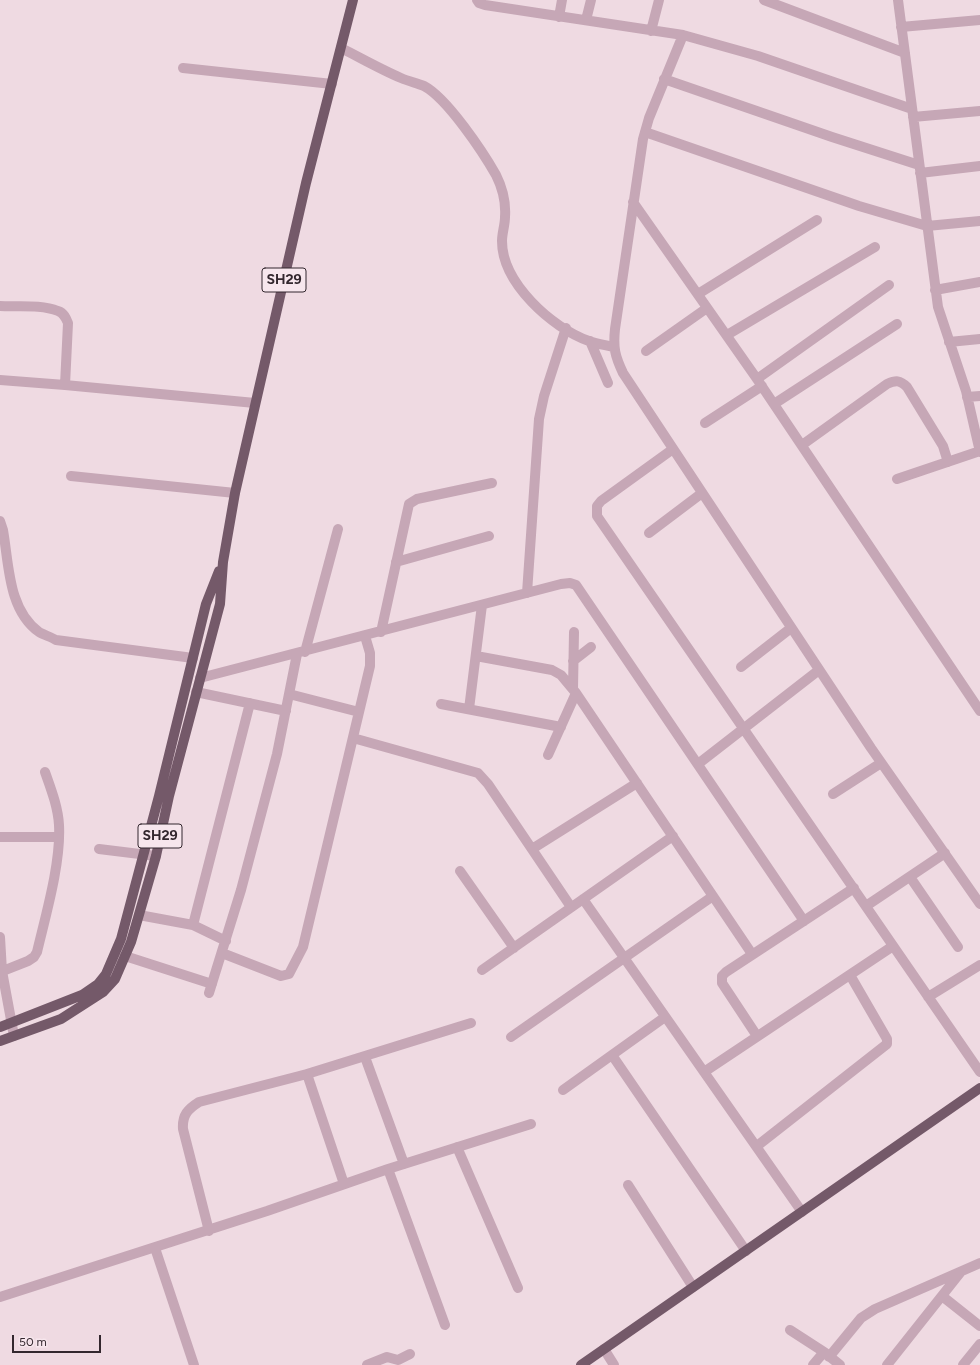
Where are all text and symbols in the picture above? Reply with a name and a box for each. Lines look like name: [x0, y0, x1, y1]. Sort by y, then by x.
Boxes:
road number: SH29: [262, 268, 306, 292]
road number: SH29: [138, 824, 182, 848]
scale bar: [14, 1327, 103, 1353]
text: 50 m: [19, 1335, 47, 1349]

